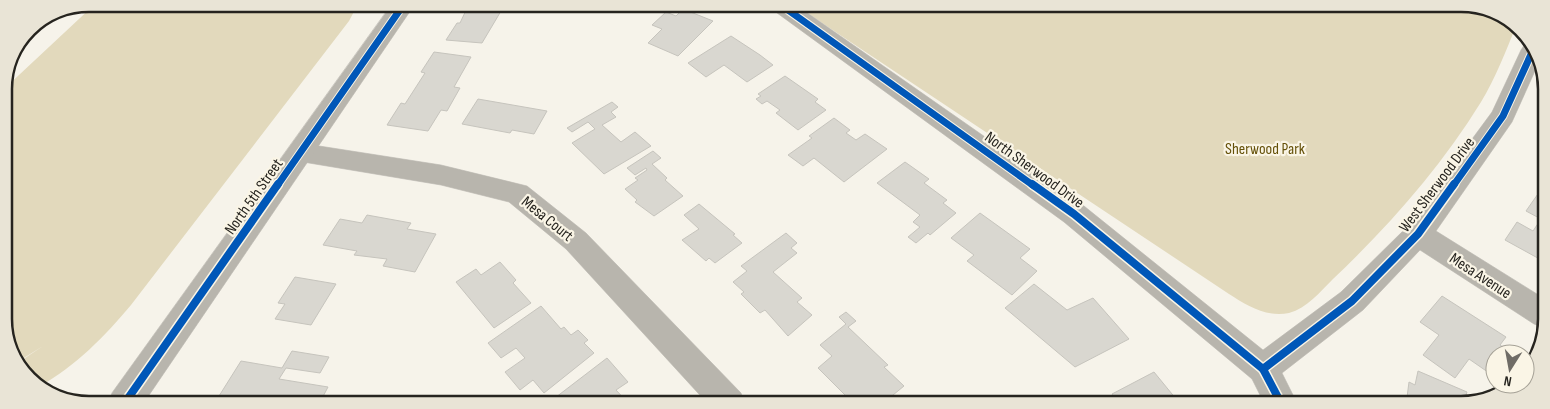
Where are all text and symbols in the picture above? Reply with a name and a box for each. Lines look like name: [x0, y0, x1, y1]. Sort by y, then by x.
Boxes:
street label: North Sherwood Drive: [981, 128, 1088, 213]
street label: West Sherwood Drive: [1395, 134, 1479, 236]
park label: Sherwood Park: [1225, 140, 1305, 159]
street label: North 5th Street: [221, 155, 287, 238]
street label: Mesa Court: [517, 193, 577, 246]
street label: Mesa Avenue: [1446, 249, 1514, 303]
north arrow: [1485, 344, 1535, 394]
text: N: [1502, 372, 1513, 390]

